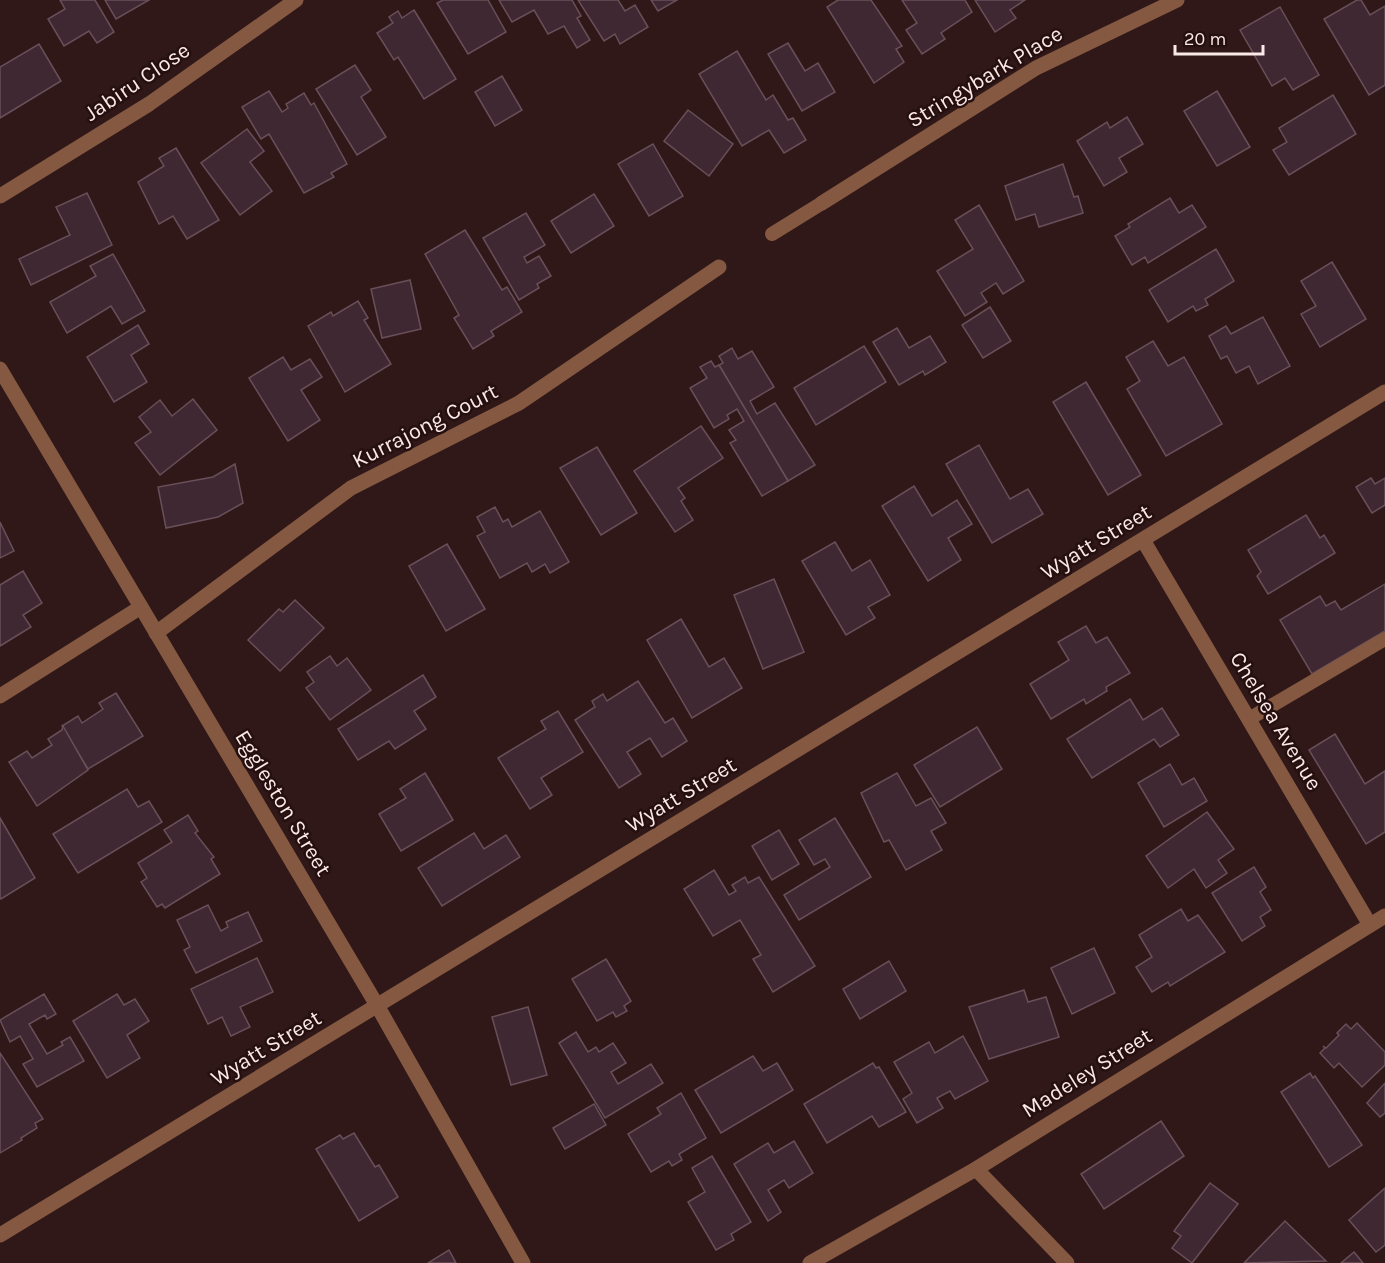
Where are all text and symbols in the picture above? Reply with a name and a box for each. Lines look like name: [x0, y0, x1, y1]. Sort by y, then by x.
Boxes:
scale bar: [1175, 18, 1264, 56]
street label: Stringybark Place: [903, 20, 1067, 134]
text: 20 m: [1184, 28, 1226, 50]
street label: Jabiru Close: [79, 37, 195, 127]
street label: Kurrajong Court: [348, 378, 502, 474]
street label: Wyatt Street: [1036, 499, 1156, 585]
street label: Chelsea Avenue: [1224, 647, 1328, 795]
street label: Eggleston Street: [229, 725, 337, 881]
street label: Wyatt Street: [621, 752, 741, 838]
street label: Wyatt Street: [206, 1005, 326, 1091]
street label: Madeley Street: [1017, 1023, 1157, 1123]

